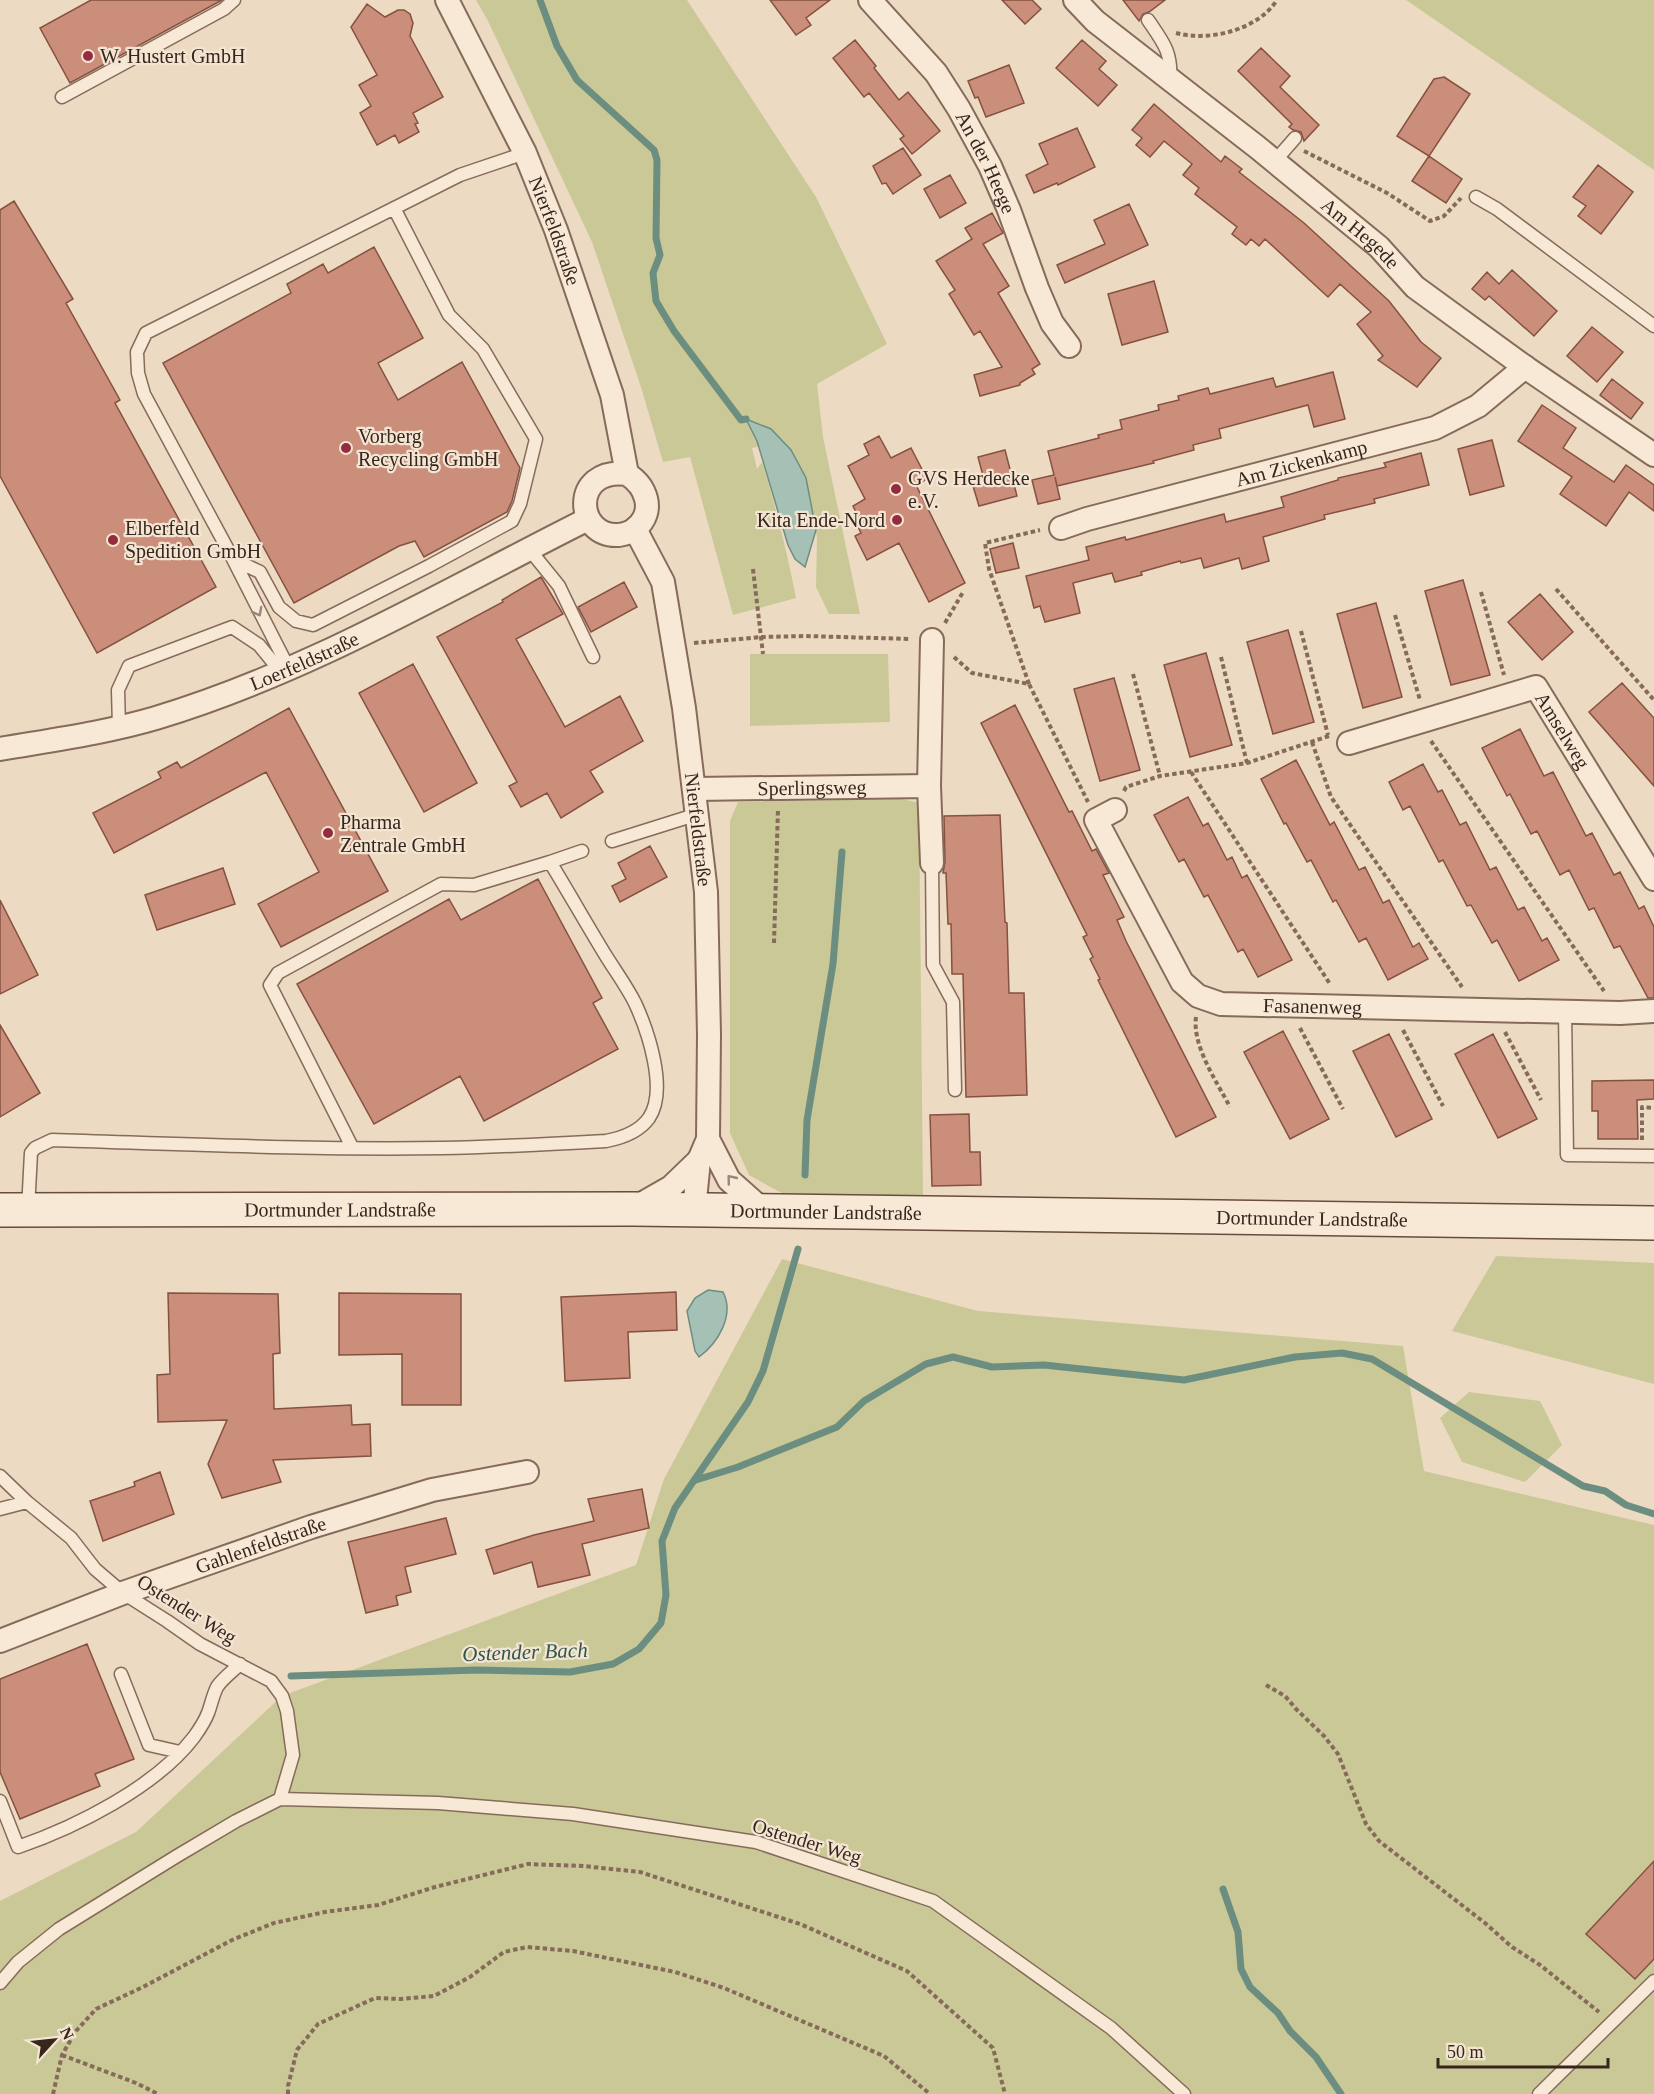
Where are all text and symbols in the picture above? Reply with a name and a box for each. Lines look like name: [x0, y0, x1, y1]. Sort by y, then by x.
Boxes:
place label: W. Hustert GmbH: [100, 45, 245, 67]
marker: W. Hustert GmbH: [81, 49, 95, 63]
street label: An der Heege: [951, 108, 1020, 217]
street label: Nierfeldstraße: [525, 173, 585, 288]
street label: Am Hegede: [1317, 193, 1404, 273]
place label: Vorberg Recycling GmbH: [358, 425, 499, 471]
street label: Am Zickenkamp: [1233, 435, 1370, 491]
marker: Vorberg Recycling GmbH: [339, 441, 353, 455]
place label: GVS Herdecke e.V.: [908, 467, 1030, 512]
marker: GVS Herdecke e.V.: [889, 482, 903, 496]
place label: Kita Ende-Nord: [757, 509, 885, 531]
marker: Kita Ende-Nord: [890, 513, 904, 527]
place label: Elberfeld Spedition GmbH: [125, 517, 261, 563]
marker: Elberfeld Spedition GmbH: [106, 533, 120, 547]
one-way arrow: [251, 606, 263, 617]
street label: Loerfeldstraße: [247, 627, 362, 695]
street label: Amselweg: [1531, 688, 1594, 773]
street label: Nierfeldstraße: [681, 771, 716, 888]
street label: Sperlingsweg: [757, 776, 867, 800]
place label: Pharma Zentrale GmbH: [340, 811, 466, 856]
marker: Pharma Zentrale GmbH: [321, 826, 335, 840]
street label: Fasanenweg: [1263, 994, 1362, 1019]
one-way arrow: [728, 1175, 739, 1186]
street label: Dortmunder Landstraße: [244, 1198, 436, 1221]
street label: Dortmunder Landstraße: [730, 1199, 922, 1224]
street label: Dortmunder Landstraße: [1216, 1206, 1408, 1231]
street label: Gahlenfeldstraße: [193, 1512, 329, 1578]
street label: Ostender Weg: [133, 1570, 241, 1649]
water label: Ostender Bach: [462, 1638, 588, 1666]
street label: Ostender Weg: [749, 1814, 864, 1869]
north arrow: [24, 2010, 84, 2070]
text: N: [57, 2024, 77, 2043]
scale bar: [1438, 2031, 1608, 2069]
text: 50 m: [1447, 2042, 1484, 2062]

